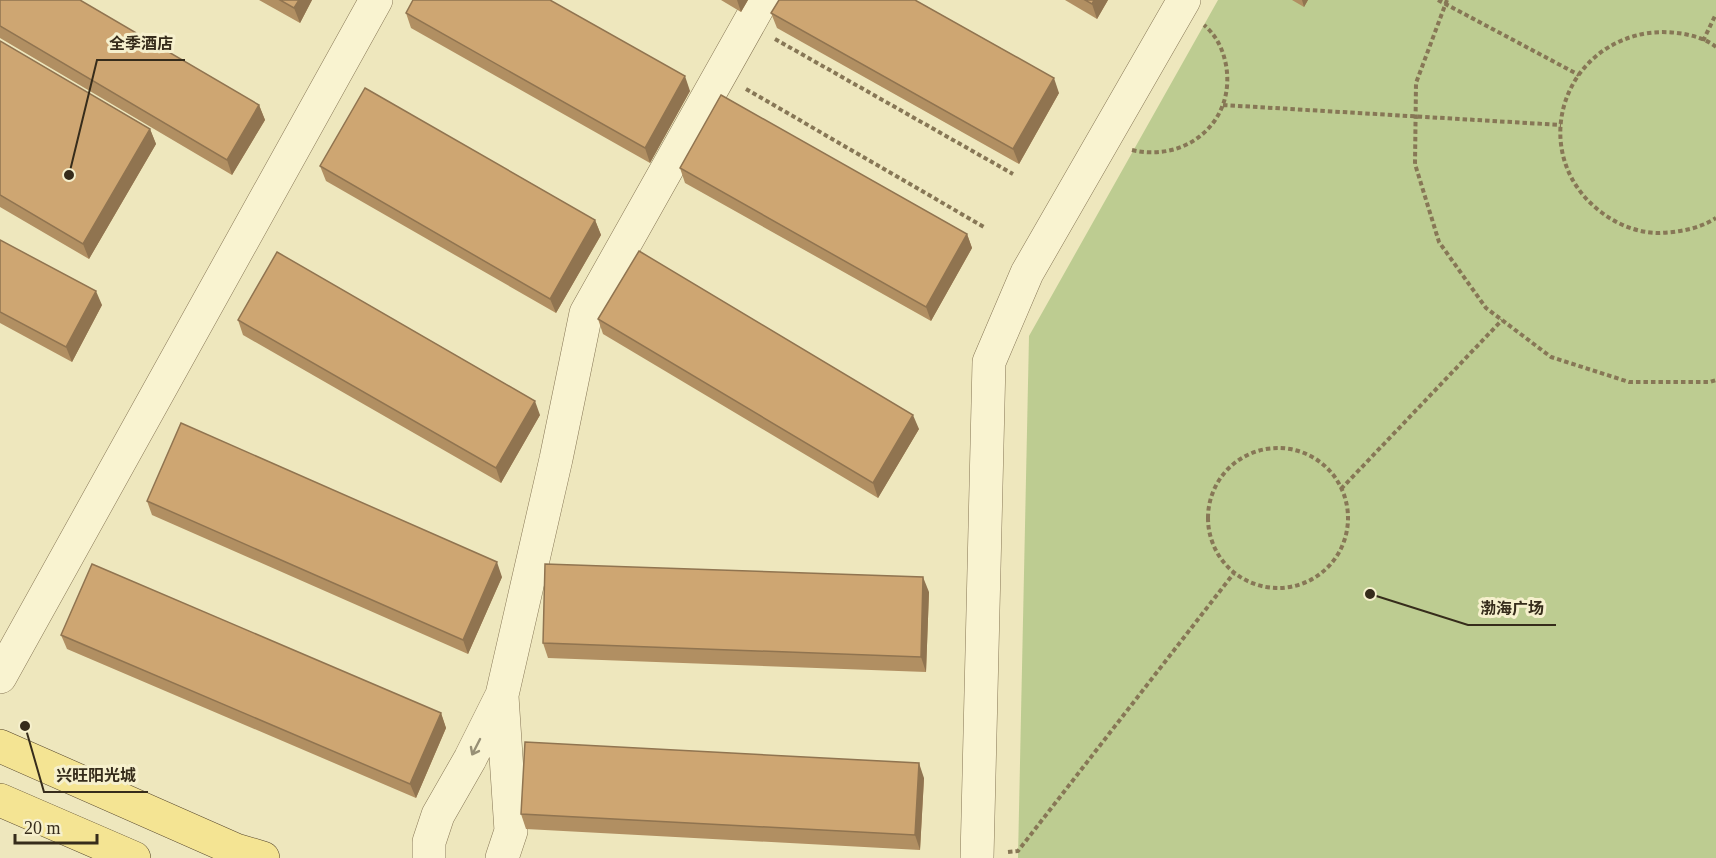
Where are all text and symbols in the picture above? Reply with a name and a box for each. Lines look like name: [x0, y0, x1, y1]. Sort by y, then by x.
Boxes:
callout: 全季酒店: [97, 26, 185, 60]
text: 全季酒店: [109, 35, 173, 52]
callout: 渤海广场: [1468, 591, 1556, 625]
text: 渤海广场: [1480, 600, 1544, 617]
one-way arrow: [469, 737, 481, 755]
callout: 兴旺阳光城: [44, 758, 148, 792]
text: 兴旺阳光城: [56, 766, 136, 784]
scale bar: [15, 807, 98, 845]
text: 20 m: [24, 818, 61, 838]

